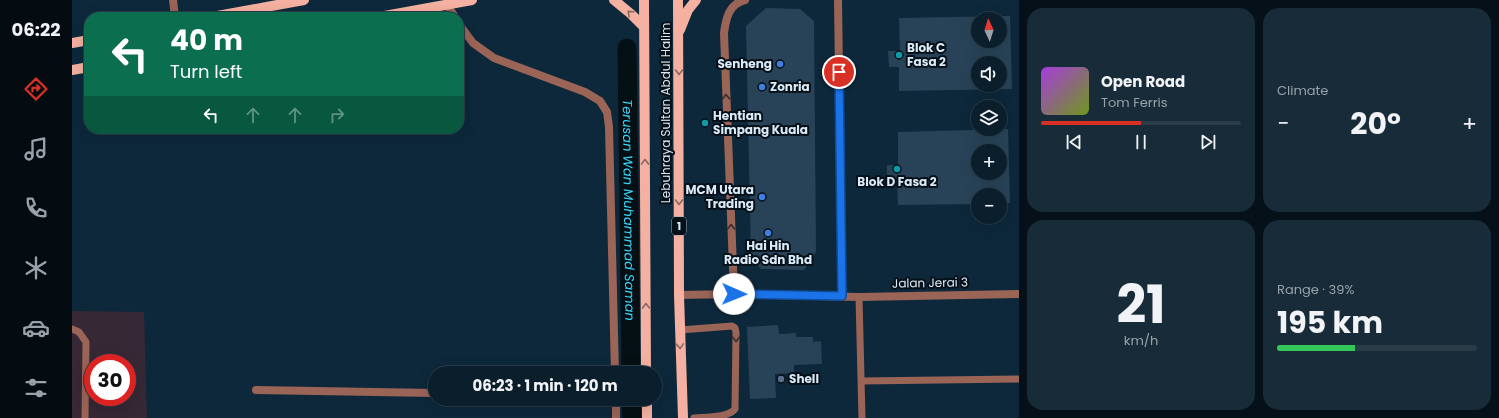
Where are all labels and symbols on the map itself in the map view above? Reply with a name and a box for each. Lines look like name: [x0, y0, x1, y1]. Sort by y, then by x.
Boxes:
one-way arrow: [627, 10, 634, 17]
north arrow: [971, 12, 1007, 48]
street label: Lebuhraya Sultan Abdul Halim: [657, 23, 674, 203]
place label: Blok C Fasa 2: [907, 39, 946, 70]
marker: Blok C Fasa 2: [894, 50, 904, 60]
place label: Senheng: [717, 55, 772, 72]
pin: [822, 55, 856, 89]
marker: Senheng: [775, 59, 785, 69]
one-way arrow: [675, 69, 683, 75]
place label: Zonria: [770, 78, 810, 95]
marker: Zonria: [757, 82, 767, 92]
one-way arrow: [722, 94, 731, 100]
water label: Terusan Wan Muhammad Saman: [618, 99, 639, 321]
place label: Hentian Simpang Kuala: [713, 107, 808, 138]
marker: Hentian Simpang Kuala: [700, 118, 710, 128]
one-way arrow: [641, 159, 649, 165]
marker: Blok D Fasa 2: [892, 164, 902, 174]
place label: Blok D Fasa 2: [857, 173, 937, 190]
place label: MCM Utara Trading: [686, 181, 754, 212]
marker: MCM Utara Trading: [757, 192, 767, 202]
one-way arrow: [675, 199, 683, 205]
road number: 1: [672, 217, 686, 235]
one-way arrow: [727, 224, 735, 230]
marker: Hai Hin Radio Sdn Bhd: [763, 228, 773, 238]
place label: Hai Hin Radio Sdn Bhd: [724, 237, 812, 268]
position arrow: [713, 273, 755, 315]
street label: Jalan Jerai 3: [892, 273, 968, 292]
one-way arrow: [641, 303, 650, 309]
one-way arrow: [732, 336, 740, 342]
one-way arrow: [676, 343, 685, 349]
speed limit sign: 30: [84, 354, 136, 406]
place label: Shell: [789, 370, 819, 387]
marker: Shell: [776, 374, 786, 384]

